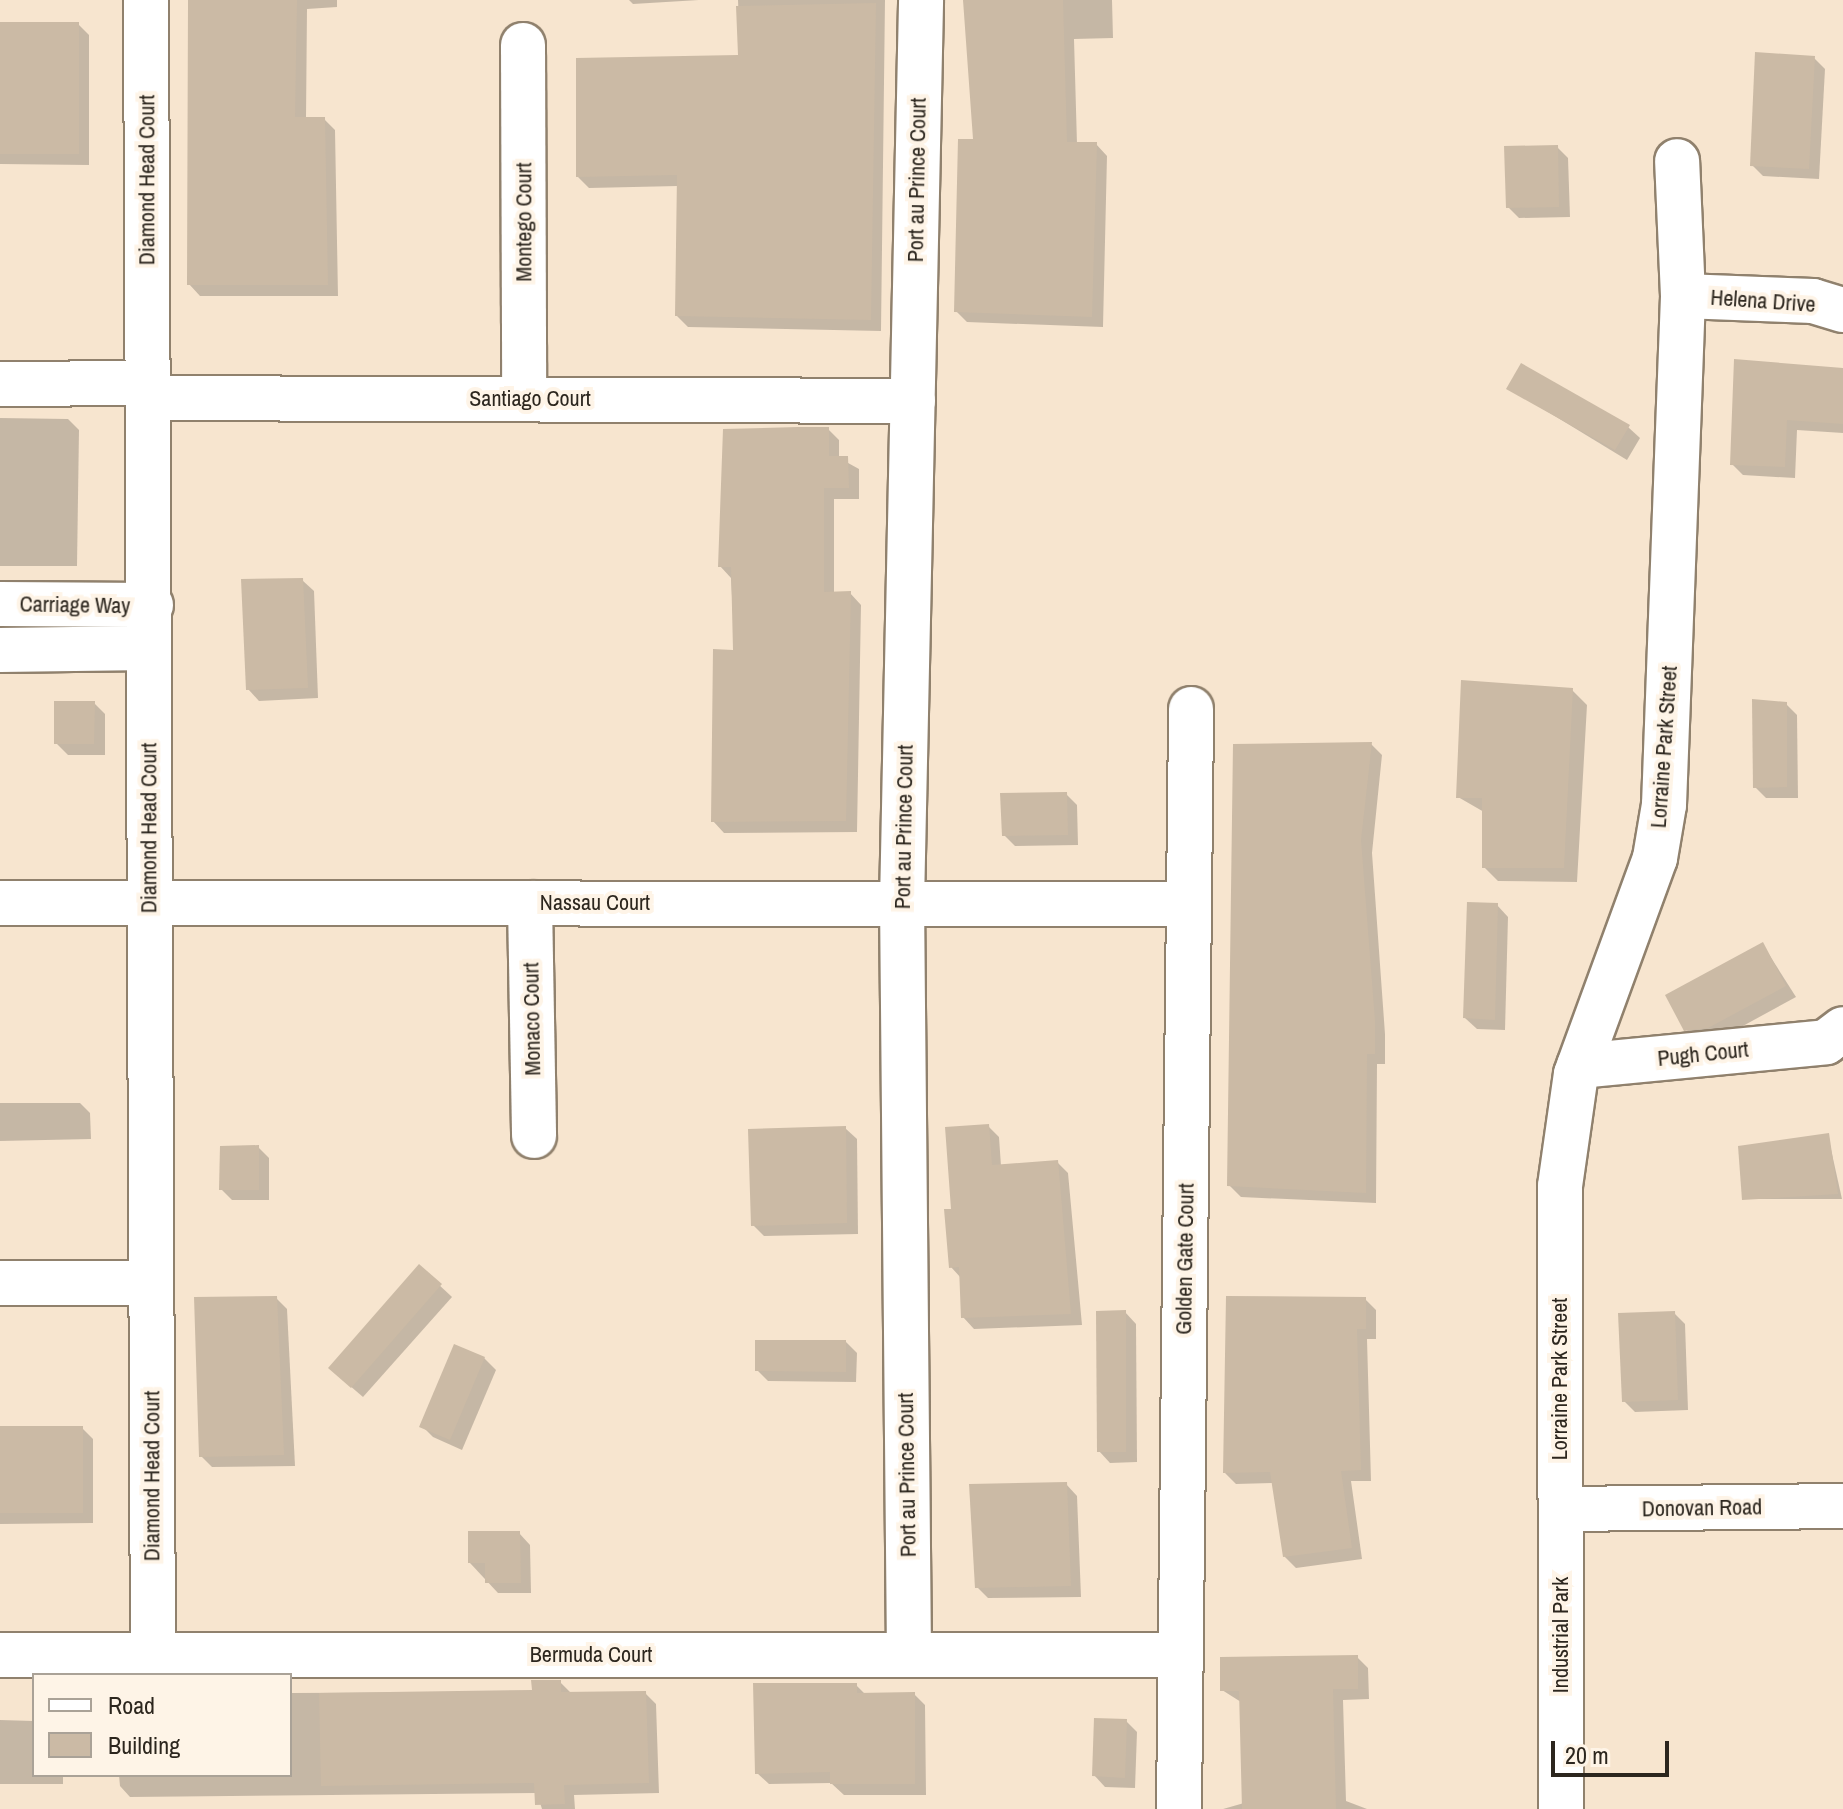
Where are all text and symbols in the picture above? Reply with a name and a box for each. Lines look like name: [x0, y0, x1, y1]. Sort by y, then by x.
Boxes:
street label: Diamond Head Court: [134, 95, 160, 265]
street label: Port au Prince Court: [902, 98, 932, 262]
street label: Montego Court: [511, 162, 537, 282]
street label: Helena Drive: [1710, 284, 1816, 318]
street label: Santiago Court: [469, 386, 591, 412]
street label: Carriage Way: [19, 591, 131, 619]
street label: Lorraine Park Street: [1645, 665, 1683, 829]
street label: Diamond Head Court: [136, 743, 162, 913]
street label: Port au Prince Court: [889, 745, 919, 909]
street label: Nassau Court: [540, 890, 650, 916]
street label: Monaco Court: [518, 962, 546, 1076]
street label: Pugh Court: [1656, 1036, 1750, 1072]
street label: Golden Gate Court: [1170, 1183, 1200, 1335]
street label: Lorraine Park Street: [1547, 1298, 1573, 1460]
street label: Diamond Head Court: [139, 1391, 165, 1561]
street label: Port au Prince Court: [892, 1393, 922, 1557]
street label: Donovan Road: [1642, 1494, 1762, 1522]
street label: Industrial Park: [1548, 1577, 1574, 1693]
street label: Bermuda Court: [530, 1642, 652, 1668]
legend: [32, 1673, 292, 1777]
text: Road: [108, 1689, 155, 1721]
scale bar: [1555, 1725, 1673, 1775]
text: Building: [108, 1729, 180, 1761]
text: 20 m: [1565, 1739, 1609, 1771]

